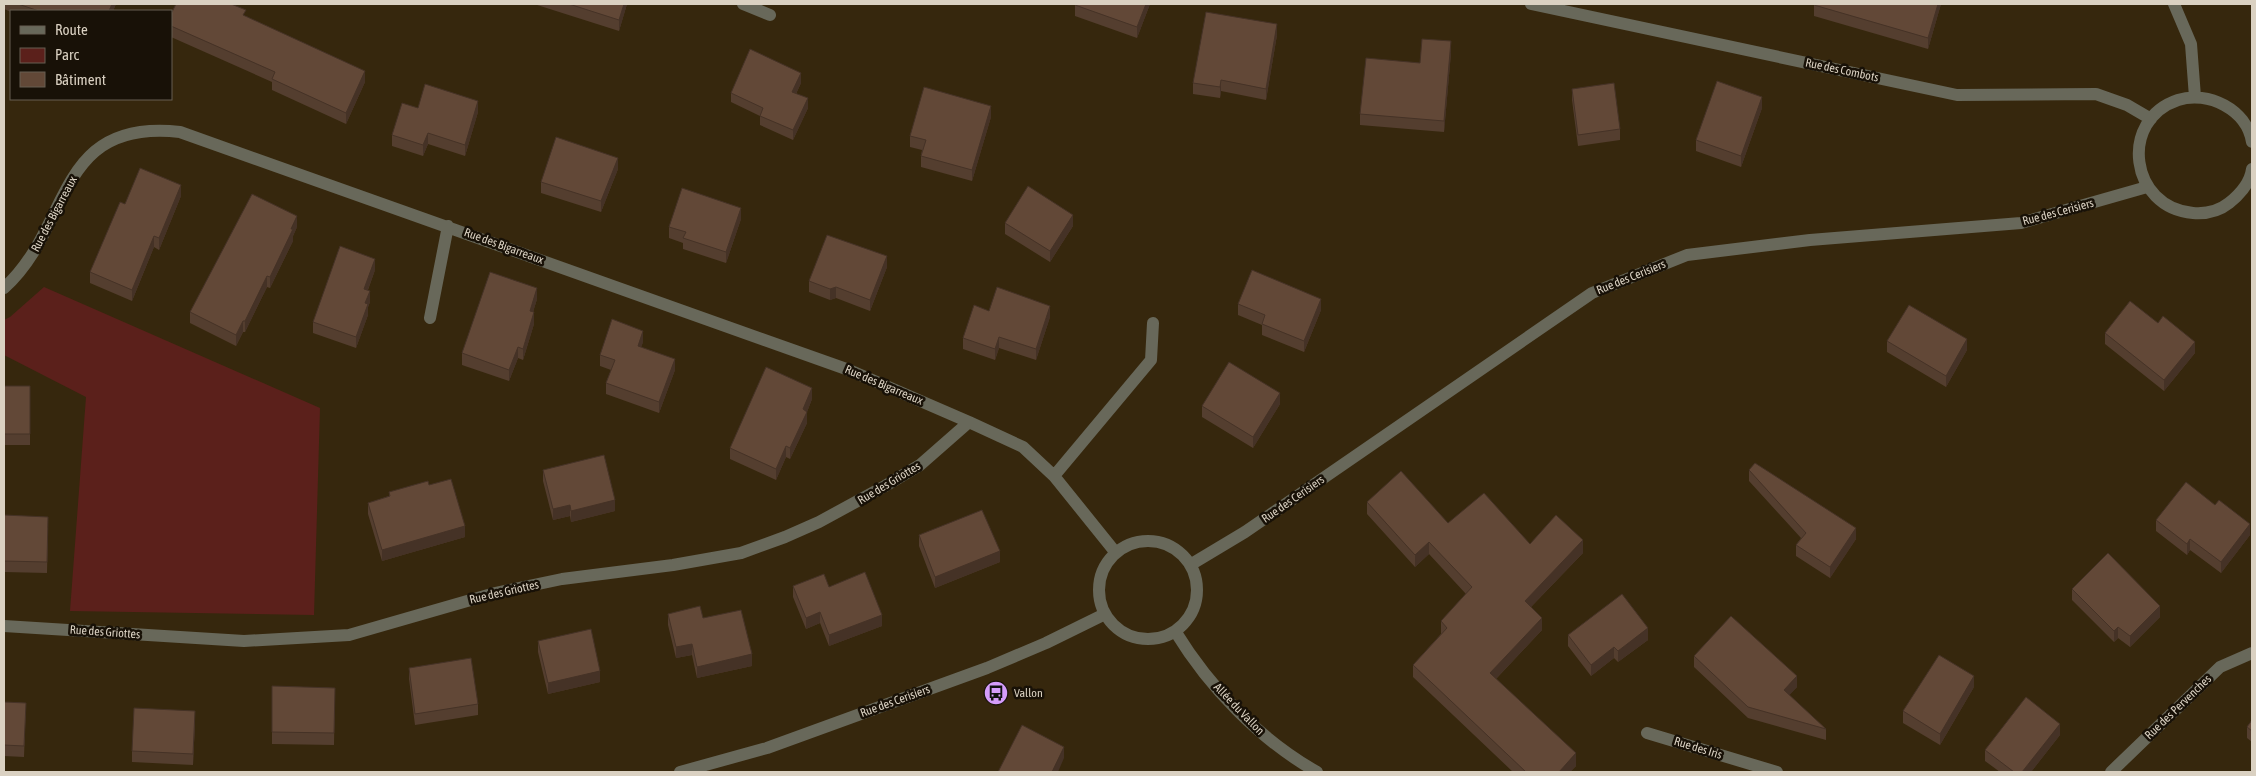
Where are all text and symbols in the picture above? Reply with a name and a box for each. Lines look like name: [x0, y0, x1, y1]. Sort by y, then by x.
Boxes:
legend: [10, 10, 172, 100]
text: Route: [55, 21, 88, 38]
text: Parc: [55, 46, 79, 63]
street label: Rue des Combots: [1804, 55, 1880, 85]
text: Bâtiment: [55, 71, 106, 88]
street label: Rue des Bigarreaux: [28, 174, 80, 254]
street label: Rue des Cerisiers: [2021, 196, 2095, 228]
street label: Rue des Bigarreaux: [462, 225, 546, 267]
street label: Rue des Cerisiers: [1594, 257, 1668, 297]
street label: Rue des Bigarreaux: [843, 362, 925, 408]
street label: Rue des Griottes: [855, 459, 923, 507]
street label: Rue des Cerisiers: [1259, 472, 1327, 526]
street label: Rue des Griottes: [468, 577, 540, 607]
street label: Rue des Griottes: [69, 623, 141, 641]
street label: Rue des Pervenches: [2142, 672, 2214, 742]
bus stop icon: Vallon: [983, 680, 1009, 706]
street label: Allée du Vallon: [1211, 680, 1267, 738]
street label: Rue des Cerisiers: [858, 682, 932, 720]
place label: Vallon: [1014, 686, 1043, 700]
street label: Rue des Iris: [1672, 734, 1724, 762]

